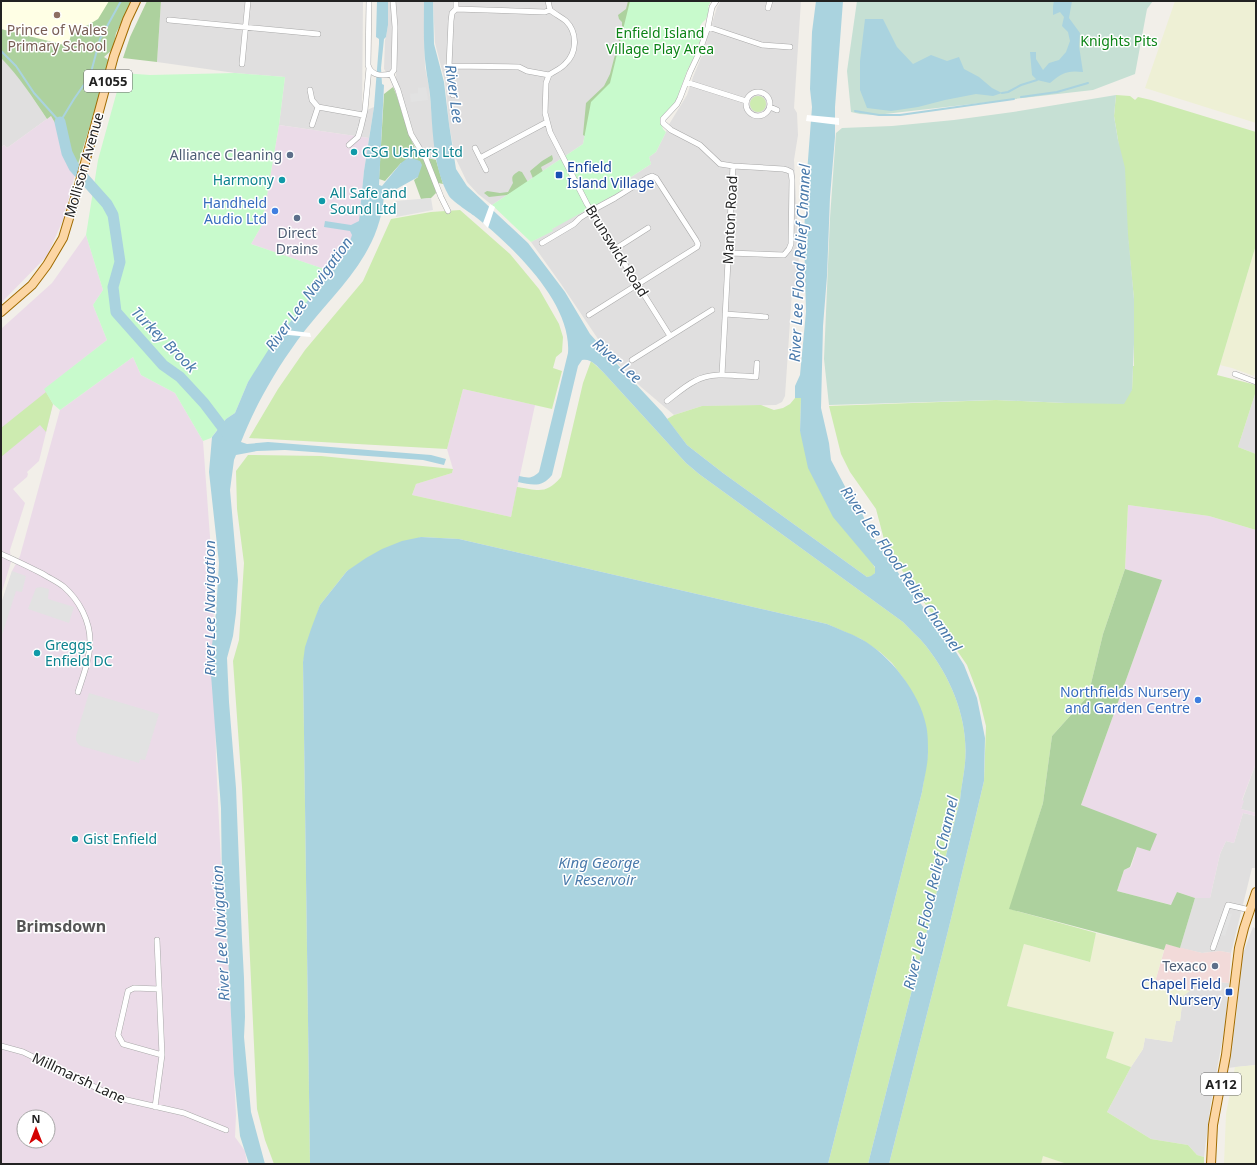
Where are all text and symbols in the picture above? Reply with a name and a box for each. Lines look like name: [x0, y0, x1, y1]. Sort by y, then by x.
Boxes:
marker: Prince of Wales Primary School: [52, 10, 62, 20]
place label: Prince of Wales Primary School: [7, 20, 108, 55]
park label: Enfield Island Village Play Area: [606, 23, 714, 58]
park label: Knights Pits: [1080, 31, 1158, 50]
water label: River Lee: [441, 63, 469, 125]
road number: A1055: [84, 70, 132, 92]
street label: Mollison Avenue: [59, 110, 108, 220]
place label: CSG Ushers Ltd: [362, 142, 463, 161]
place label: Alliance Cleaning: [170, 145, 282, 164]
marker: CSG Ushers Ltd: [349, 147, 359, 157]
marker: Alliance Cleaning: [285, 150, 295, 160]
place label: Enfield Island Village: [567, 157, 655, 192]
water label: River Lee Flood Relief Channel: [784, 162, 814, 362]
place label: Harmony: [213, 170, 275, 189]
marker: Enfield Island Village: [554, 170, 564, 180]
marker: Harmony: [277, 175, 287, 185]
street label: Manton Road: [718, 175, 741, 265]
place label: All Safe and Sound Ltd: [330, 183, 407, 218]
place label: Handheld Audio Ltd: [203, 193, 267, 228]
marker: All Safe and Sound Ltd: [317, 196, 327, 206]
street label: Brunswick Road: [582, 201, 653, 300]
marker: Handheld Audio Ltd: [270, 206, 280, 216]
marker: Direct Drains: [292, 213, 302, 223]
place label: Direct Drains: [276, 223, 319, 258]
water label: River Lee Navigation: [260, 232, 356, 354]
water label: Turkey Brook: [127, 302, 202, 377]
water label: River Lee: [589, 333, 647, 387]
water label: River Lee Flood Relief Channel: [837, 482, 967, 656]
water label: River Lee Navigation: [199, 540, 219, 676]
place label: Greggs Enfield DC: [45, 635, 113, 670]
marker: Greggs Enfield DC: [32, 648, 42, 658]
place label: Northfields Nursery and Garden Centre: [1060, 682, 1191, 717]
marker: Northfields Nursery and Garden Centre: [1193, 695, 1203, 705]
water label: River Lee Flood Relief Channel: [898, 793, 962, 992]
place label: Gist Enfield: [83, 829, 157, 848]
marker: Gist Enfield: [70, 834, 80, 844]
water label: King George V Reservoir: [558, 852, 640, 889]
water label: River Lee Navigation: [206, 865, 234, 1002]
district label: Brimsdown: [16, 915, 106, 937]
place label: Texaco: [1162, 956, 1207, 975]
marker: Texaco: [1210, 961, 1220, 971]
place label: Chapel Field Nursery: [1141, 974, 1222, 1009]
marker: Chapel Field Nursery: [1224, 987, 1234, 997]
street label: Millmarsh Lane: [29, 1048, 129, 1108]
road number: A112: [1201, 1073, 1241, 1095]
north arrow: [16, 1109, 56, 1149]
text: N: [32, 1111, 40, 1126]

